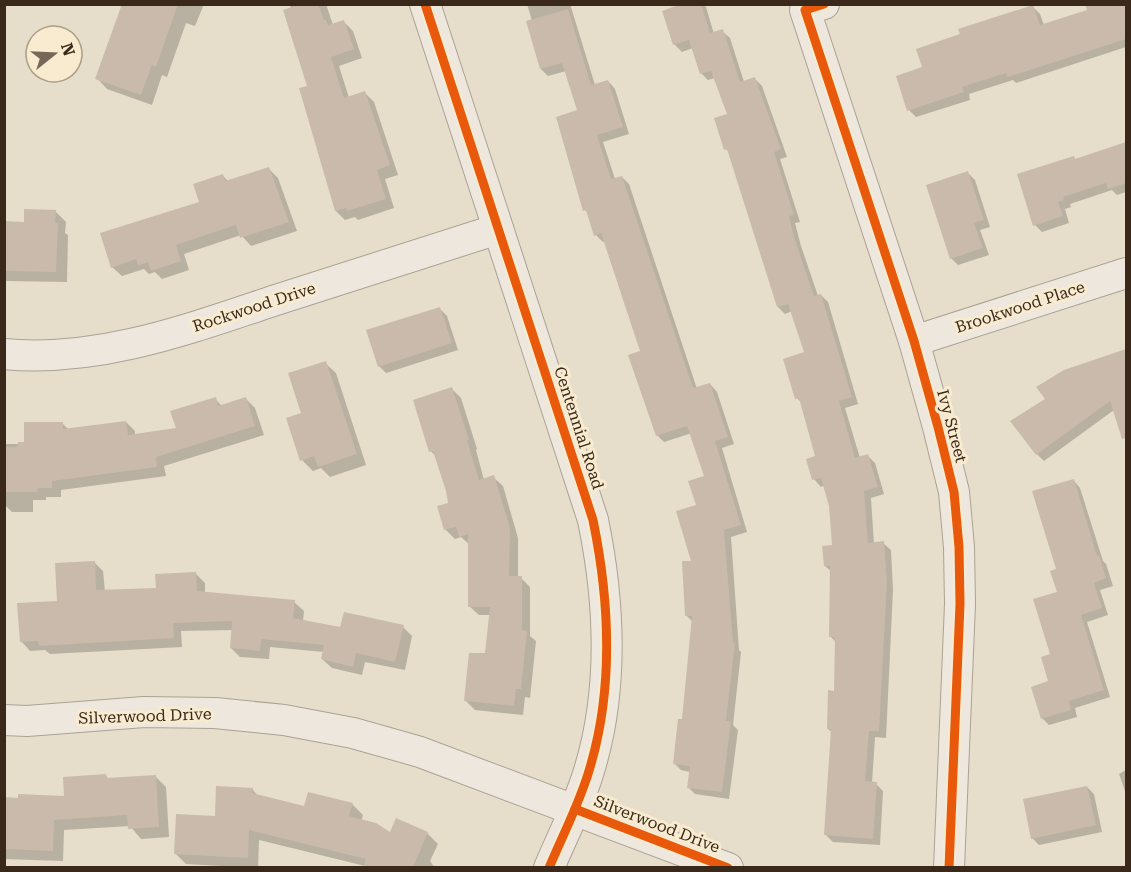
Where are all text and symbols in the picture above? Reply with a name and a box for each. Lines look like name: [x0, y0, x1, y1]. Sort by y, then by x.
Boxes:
north arrow: [24, 24, 84, 84]
text: N: [57, 41, 79, 58]
street label: Brookwood Place: [953, 277, 1087, 337]
street label: Rockwood Drive: [190, 278, 318, 336]
street label: Centennial Road: [550, 364, 608, 492]
street label: Ivy Street: [933, 387, 971, 465]
street label: Silverwood Drive: [78, 704, 212, 728]
street label: Silverwood Drive: [591, 791, 723, 857]

